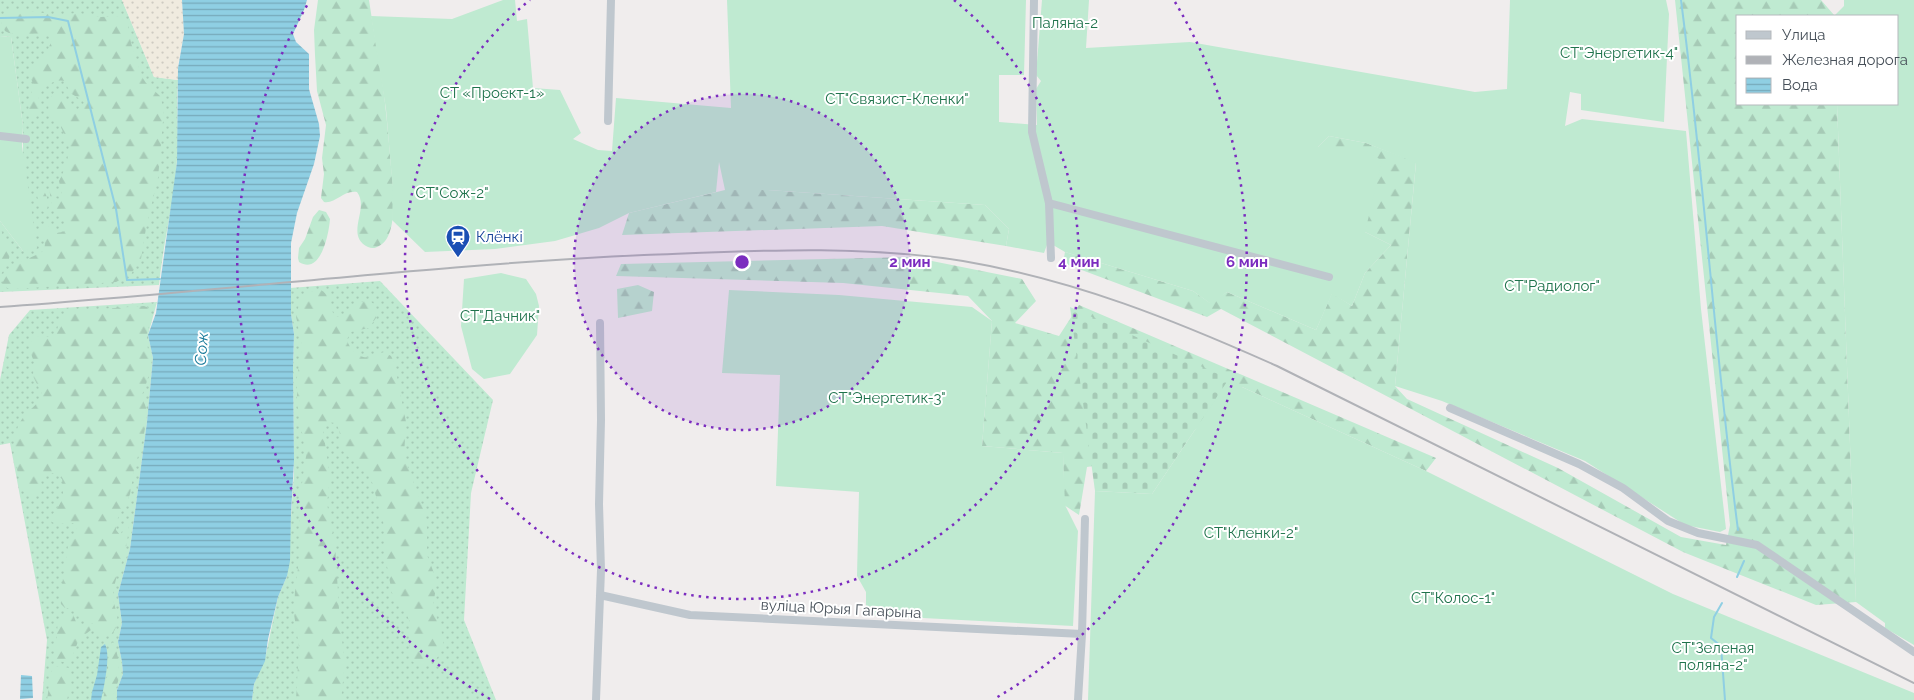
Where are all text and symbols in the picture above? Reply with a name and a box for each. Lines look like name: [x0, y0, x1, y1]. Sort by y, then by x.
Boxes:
park label: Паляна-2: [1032, 14, 1098, 32]
legend: [1736, 15, 1899, 105]
text: Улица: [1782, 26, 1826, 44]
park label: СТ"Энергетик-4": [1560, 44, 1678, 62]
text: Железная дорога: [1782, 51, 1908, 69]
text: Вода: [1782, 76, 1818, 94]
park label: СТ «Проект-1»: [440, 84, 544, 102]
park label: СТ"Связист-Кленки": [825, 90, 969, 108]
park label: СТ"Сож-2": [415, 184, 489, 202]
station icon: Клёнкі: [445, 224, 471, 258]
place label: Клёнкі: [476, 228, 523, 246]
centre of rings: [733, 253, 751, 271]
text: 2 мин: [889, 253, 931, 271]
text: 4 мин: [1058, 253, 1100, 271]
text: 6 мин: [1226, 253, 1268, 271]
park label: СТ"Радиолог": [1504, 277, 1600, 295]
park label: СТ"Дачник": [460, 307, 540, 325]
water label: Сож: [191, 331, 212, 366]
park label: СТ"Энергетик-3": [828, 389, 946, 407]
park label: СТ"Кленки-2": [1204, 524, 1298, 542]
park label: СТ"Колос-1": [1411, 589, 1495, 607]
street label: вуліца Юрыя Гагарына: [760, 596, 922, 622]
park label: СТ"Зеленая поляна-2": [1672, 639, 1754, 674]

